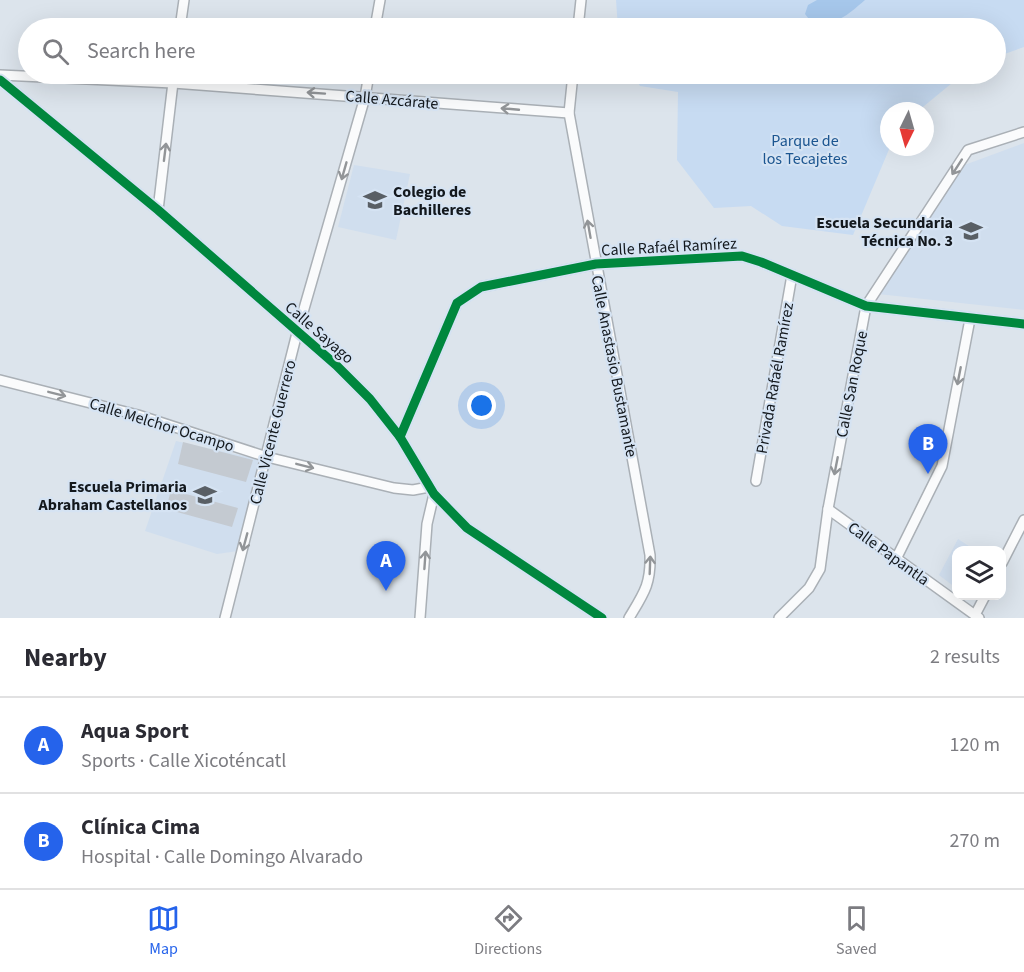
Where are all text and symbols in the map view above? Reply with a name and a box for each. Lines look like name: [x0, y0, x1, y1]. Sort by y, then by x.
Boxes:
search box: [18, 18, 1006, 84]
icon: search: [39, 35, 72, 68]
text: Search here: [87, 35, 195, 67]
street label: Calle Azcárate: [345, 85, 439, 115]
one-way arrow: [306, 87, 326, 98]
north arrow: [880, 102, 934, 156]
one-way arrow: [501, 103, 521, 114]
park label: Parque de los Tecajetes: [763, 130, 848, 170]
one-way arrow: [159, 142, 170, 162]
one-way arrow: [950, 158, 962, 175]
one-way arrow: [338, 161, 349, 180]
place label: Colegio de Bachilleres: [393, 181, 471, 221]
school or university icon: Colegio de Bachilleres: [362, 187, 388, 213]
place label: Escuela Secundaria Técnica No. 3: [816, 212, 953, 252]
school or university icon: Escuela Secundaria Técnica No. 3: [958, 218, 984, 244]
one-way arrow: [583, 219, 594, 239]
street label: Calle Rafaél Ramírez: [601, 232, 738, 262]
street label: Calle Anastasio Bustamante: [586, 273, 642, 459]
street label: Calle Sayago: [280, 297, 359, 369]
street label: Privada Rafaél Ramírez: [751, 301, 799, 455]
street label: Calle San Roque: [831, 329, 873, 439]
street label: Calle Vicente Guerrero: [244, 358, 302, 507]
one-way arrow: [953, 366, 964, 386]
one-way arrow: [47, 389, 66, 401]
your location: [467, 391, 496, 420]
street label: Calle Melchor Ocampo: [87, 392, 237, 457]
pin: B: [908, 424, 948, 474]
one-way arrow: [830, 456, 841, 476]
one-way arrow: [295, 460, 314, 472]
place label: Escuela Primaria Abraham Castellanos: [38, 476, 187, 516]
school or university icon: Escuela Primaria Abraham Castellanos: [192, 482, 218, 508]
street label: Calle Papantla: [843, 517, 934, 591]
one-way arrow: [238, 532, 250, 551]
pin: A: [366, 542, 406, 591]
map controls: [952, 546, 1006, 600]
button: layers: [952, 546, 1006, 600]
one-way arrow: [419, 550, 430, 570]
one-way arrow: [644, 555, 656, 575]
text: Nearby: [24, 639, 107, 676]
text: 2 results: [930, 643, 1000, 671]
text: Aqua Sport: [81, 715, 189, 747]
text: A: [38, 731, 49, 759]
text: 120 m: [950, 731, 1000, 759]
text: Sports · Calle Xicoténcatl: [81, 747, 286, 775]
text: Clínica Cima: [81, 811, 200, 843]
text: B: [37, 827, 50, 855]
text: 270 m: [950, 827, 1000, 855]
text: Hospital · Calle Domingo Alvarado: [81, 843, 363, 871]
tab: Map: [147, 902, 180, 960]
tab: Directions: [474, 902, 542, 960]
tab: Saved: [836, 902, 877, 960]

